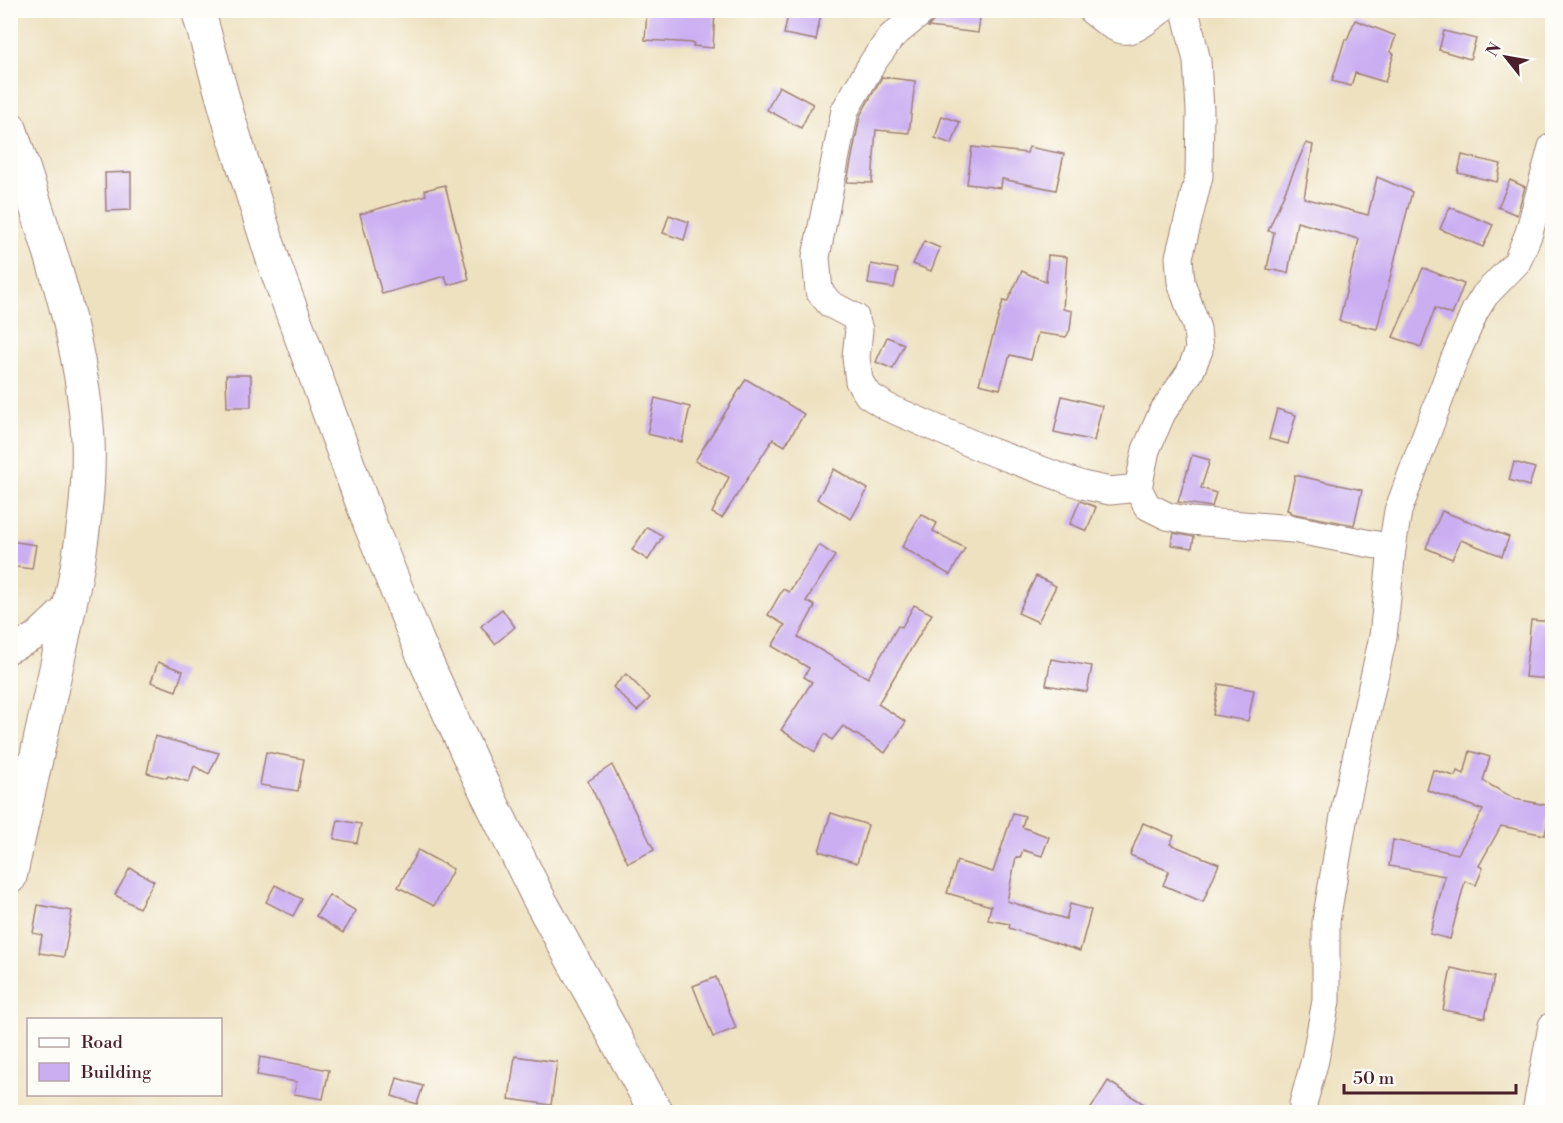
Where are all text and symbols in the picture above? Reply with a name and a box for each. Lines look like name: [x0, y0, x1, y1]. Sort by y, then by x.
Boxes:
north arrow: [1476, 27, 1536, 87]
text: N: [1482, 39, 1506, 60]
legend: [27, 1018, 222, 1096]
text: Road: [81, 1031, 124, 1054]
scale bar: [1344, 1057, 1516, 1095]
text: Building: [80, 1061, 152, 1084]
text: 50 m: [1353, 1067, 1395, 1090]

